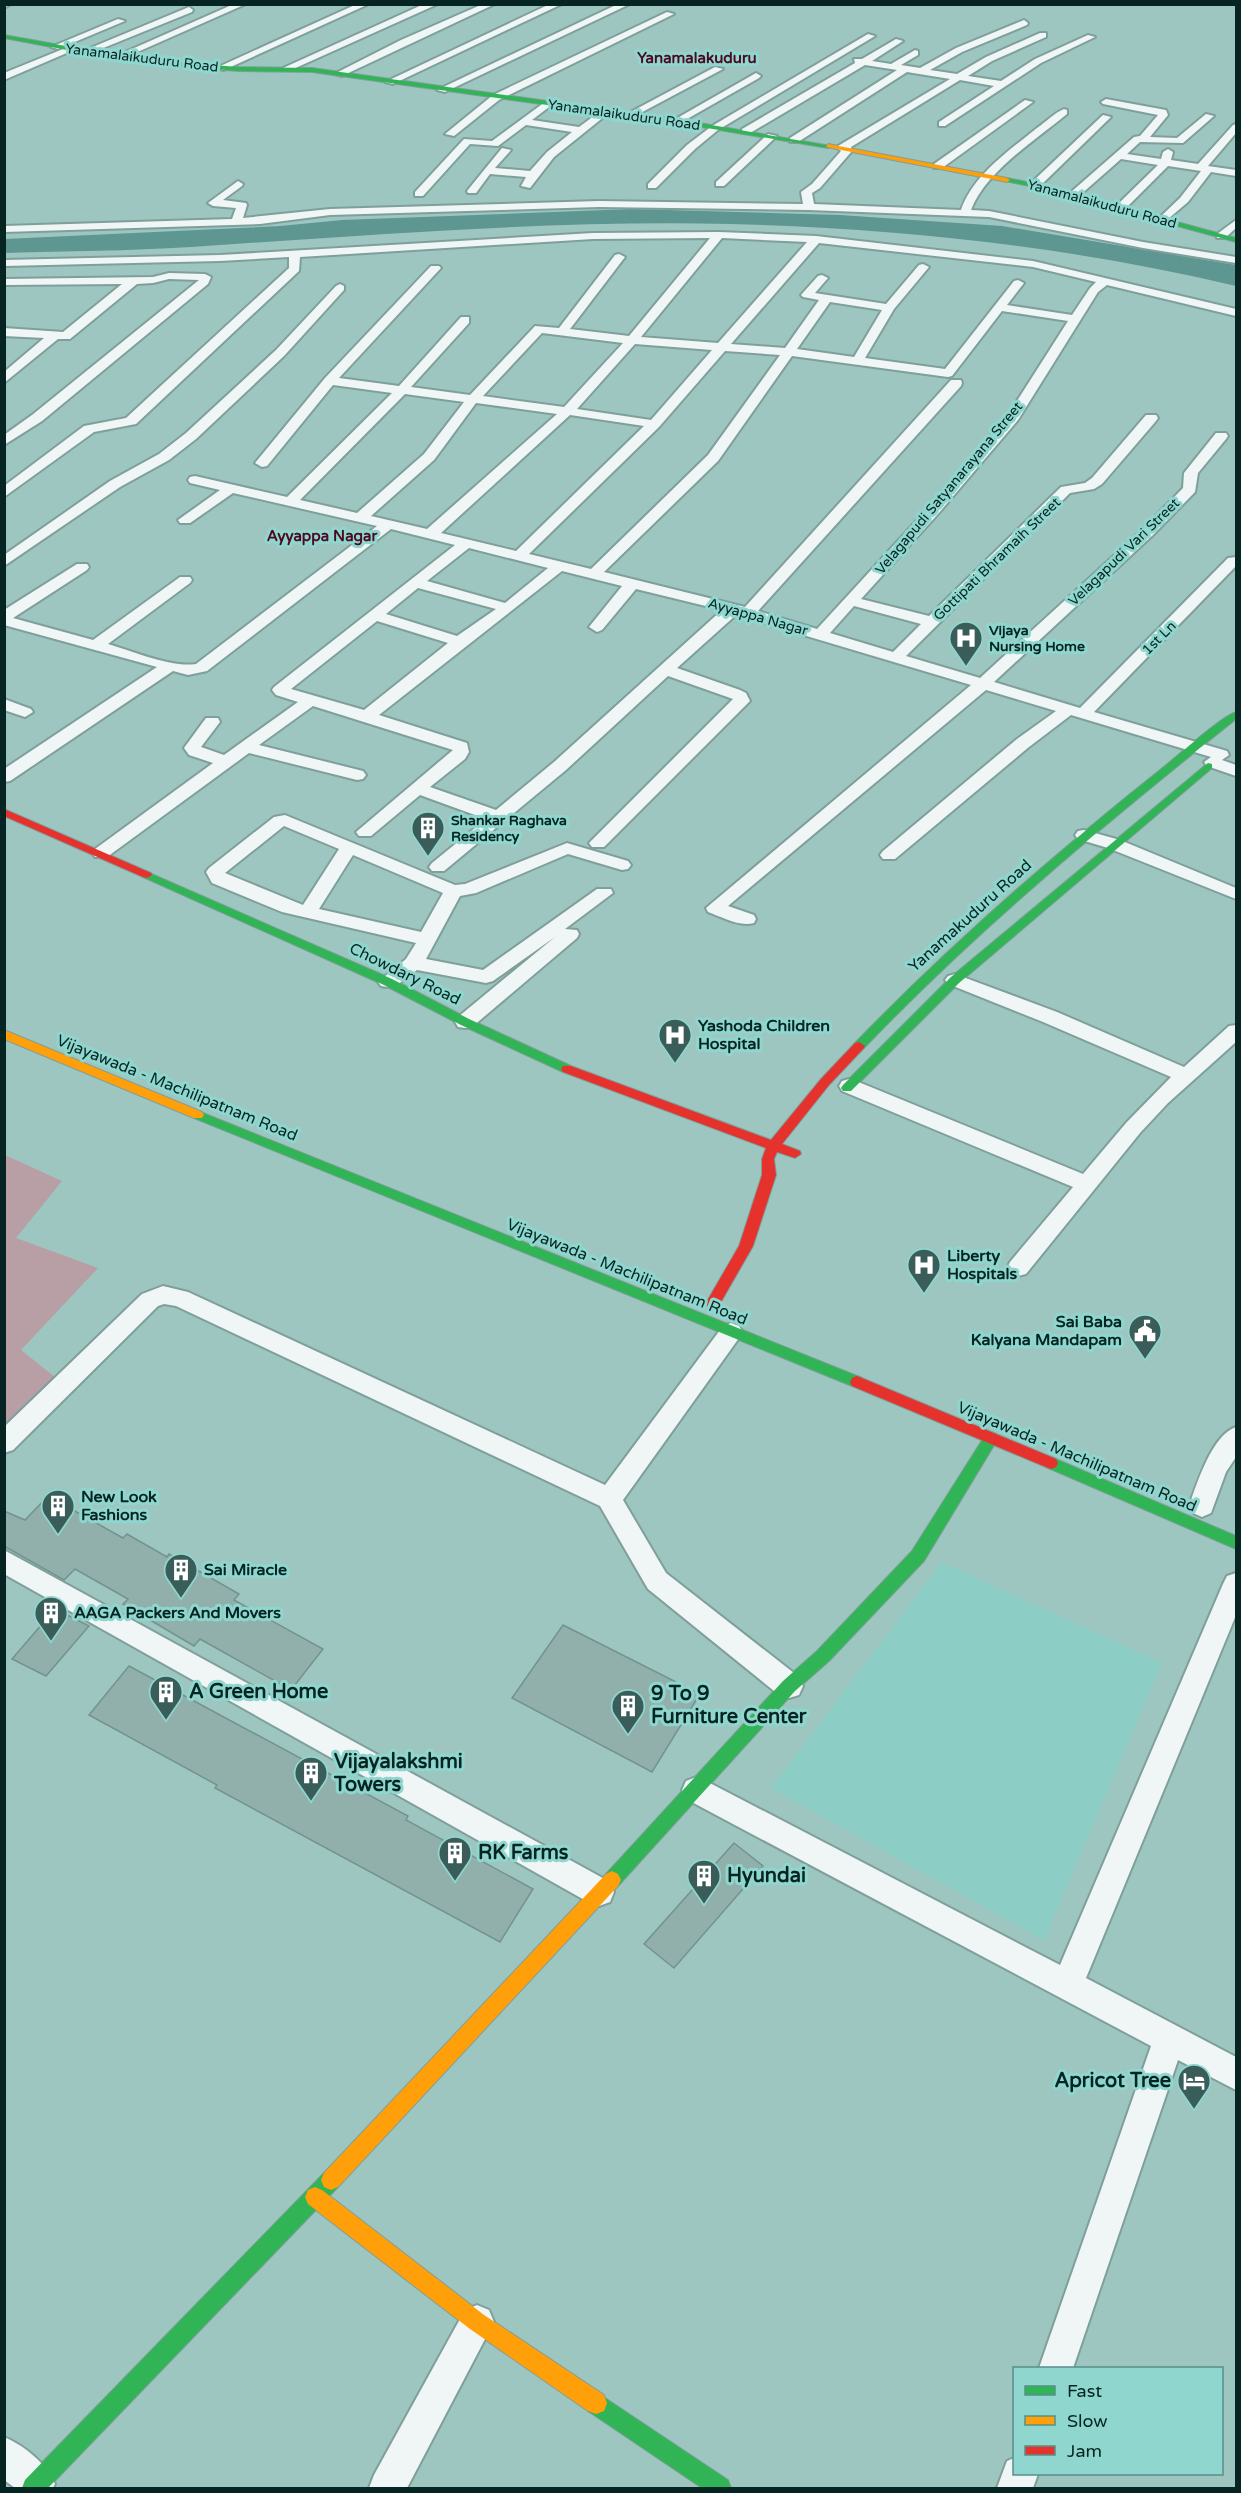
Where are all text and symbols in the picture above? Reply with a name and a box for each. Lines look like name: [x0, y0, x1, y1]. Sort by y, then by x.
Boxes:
street label: Yanamalaikuduru Road: [65, 40, 219, 76]
district label: Yanamalakuduru: [637, 49, 757, 67]
street label: Yanamalaikuduru Road: [547, 96, 701, 134]
street label: Yanamalaikuduru Road: [1025, 176, 1179, 232]
street label: Velagapudi Satyanarayana Street: [872, 398, 1027, 578]
street label: Gottipati Bhramaih Street: [930, 493, 1065, 624]
street label: Velagapudi Vari Street: [1065, 494, 1183, 609]
district label: Ayyappa Nagar: [267, 527, 377, 546]
street label: Ayyappa Nagar: [706, 595, 811, 640]
street label: 1st Ln: [1138, 617, 1180, 659]
hospital icon: Vijaya Nursing Home: [948, 620, 984, 667]
place label: Vijaya Nursing Home: [989, 622, 1085, 655]
building icon: Shankar Raghava Residency: [410, 810, 446, 857]
place label: Shankar Raghava Residency: [451, 812, 567, 845]
street label: Yanamakuduru Road: [904, 855, 1036, 977]
street label: Chowdary Road: [346, 938, 464, 1010]
place label: Yashoda Children Hospital: [698, 1016, 830, 1054]
hospital icon: Yashoda Children Hospital: [657, 1017, 693, 1064]
street label: Vijayawada - Machilipatnam Road: [54, 1030, 300, 1146]
street label: Vijayawada - Machilipatnam Road: [504, 1214, 750, 1330]
place label: Liberty Hospitals: [947, 1246, 1017, 1284]
hospital icon: Liberty Hospitals: [906, 1247, 942, 1294]
place label: Sai Baba Kalyana Mandapam: [971, 1312, 1122, 1350]
public building icon: Sai Baba Kalyana Mandapam: [1127, 1313, 1163, 1360]
street label: Vijayawada - Machilipatnam Road: [954, 1397, 1200, 1517]
place label: New Look Fashions: [81, 1487, 157, 1525]
building icon: New Look Fashions: [40, 1488, 76, 1535]
building icon: Sai Miracle: [163, 1552, 199, 1599]
place label: Sai Miracle: [204, 1560, 287, 1580]
building icon: AAGA Packers And Movers: [33, 1595, 69, 1642]
place label: AAGA Packers And Movers: [74, 1603, 281, 1623]
building icon: A Green Home: [148, 1674, 184, 1721]
place label: A Green Home: [189, 1680, 328, 1704]
place label: 9 To 9 Furniture Center: [651, 1682, 807, 1729]
building icon: 9 To 9 Furniture Center: [610, 1688, 646, 1735]
place label: Vijayalakshmi Towers: [333, 1750, 463, 1797]
building icon: Vijayalakshmi Towers: [293, 1755, 329, 1802]
building icon: RK Farms: [437, 1835, 473, 1882]
place label: RK Farms: [478, 1841, 569, 1865]
building icon: Hyundai: [686, 1858, 722, 1905]
place label: Hyundai: [727, 1864, 806, 1888]
hotel icon: Apricot Tree: [1176, 2063, 1212, 2110]
place label: Apricot Tree: [1054, 2069, 1171, 2093]
legend: [1013, 2367, 1223, 2475]
text: Fast: [1067, 2380, 1102, 2402]
text: Slow: [1067, 2410, 1108, 2432]
text: Jam: [1067, 2440, 1102, 2462]

